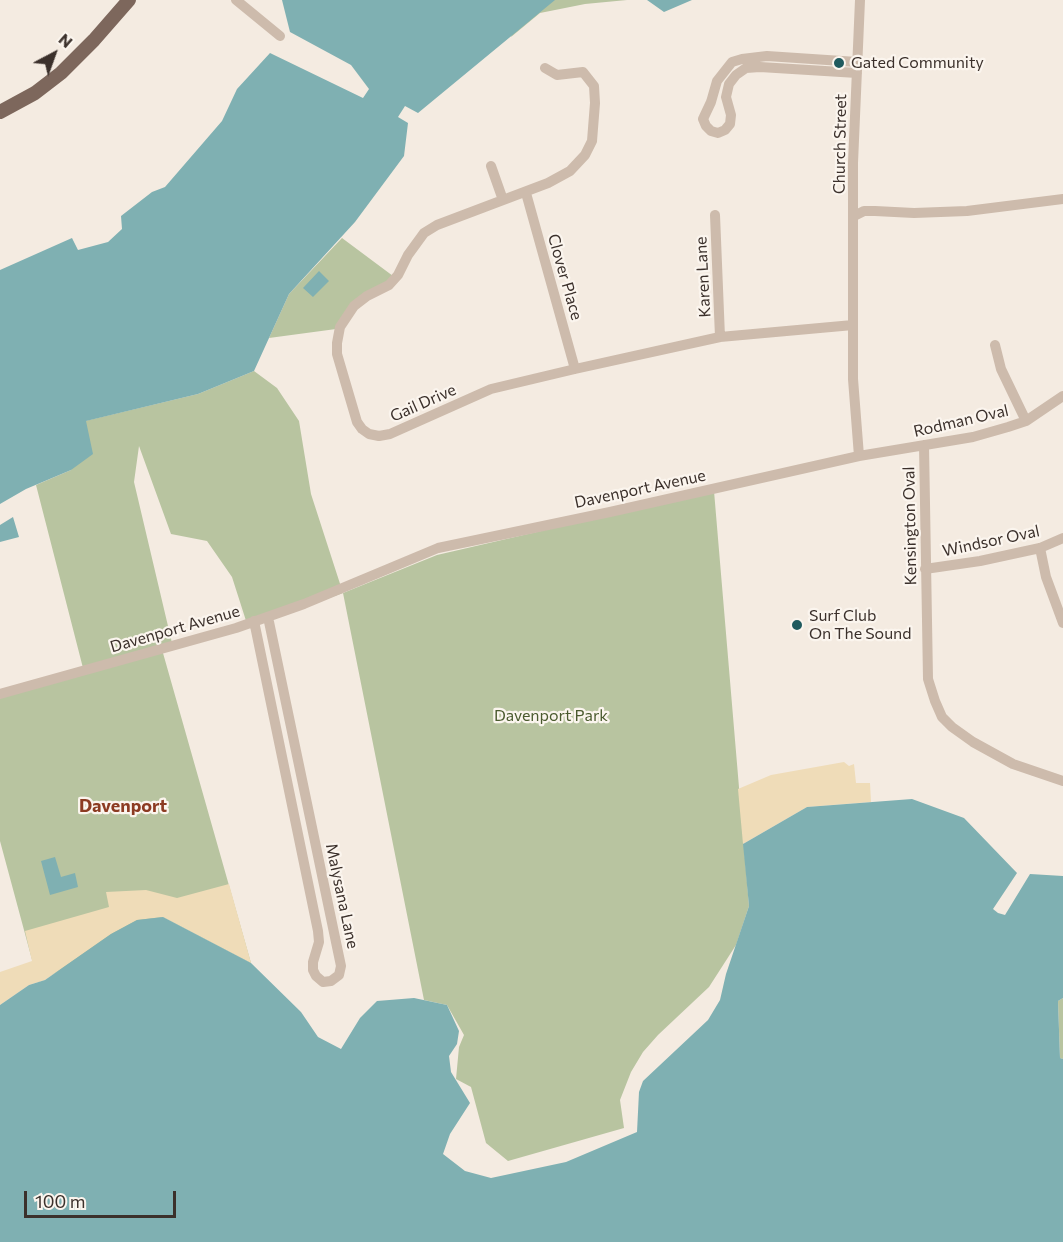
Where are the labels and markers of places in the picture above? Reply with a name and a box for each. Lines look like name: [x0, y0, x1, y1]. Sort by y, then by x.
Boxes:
place label: Gated Community: [851, 53, 984, 73]
marker: Gated Community: [832, 56, 846, 70]
place label: Surf Club On The Sound: [809, 606, 912, 644]
marker: Surf Club On The Sound: [790, 618, 804, 632]

